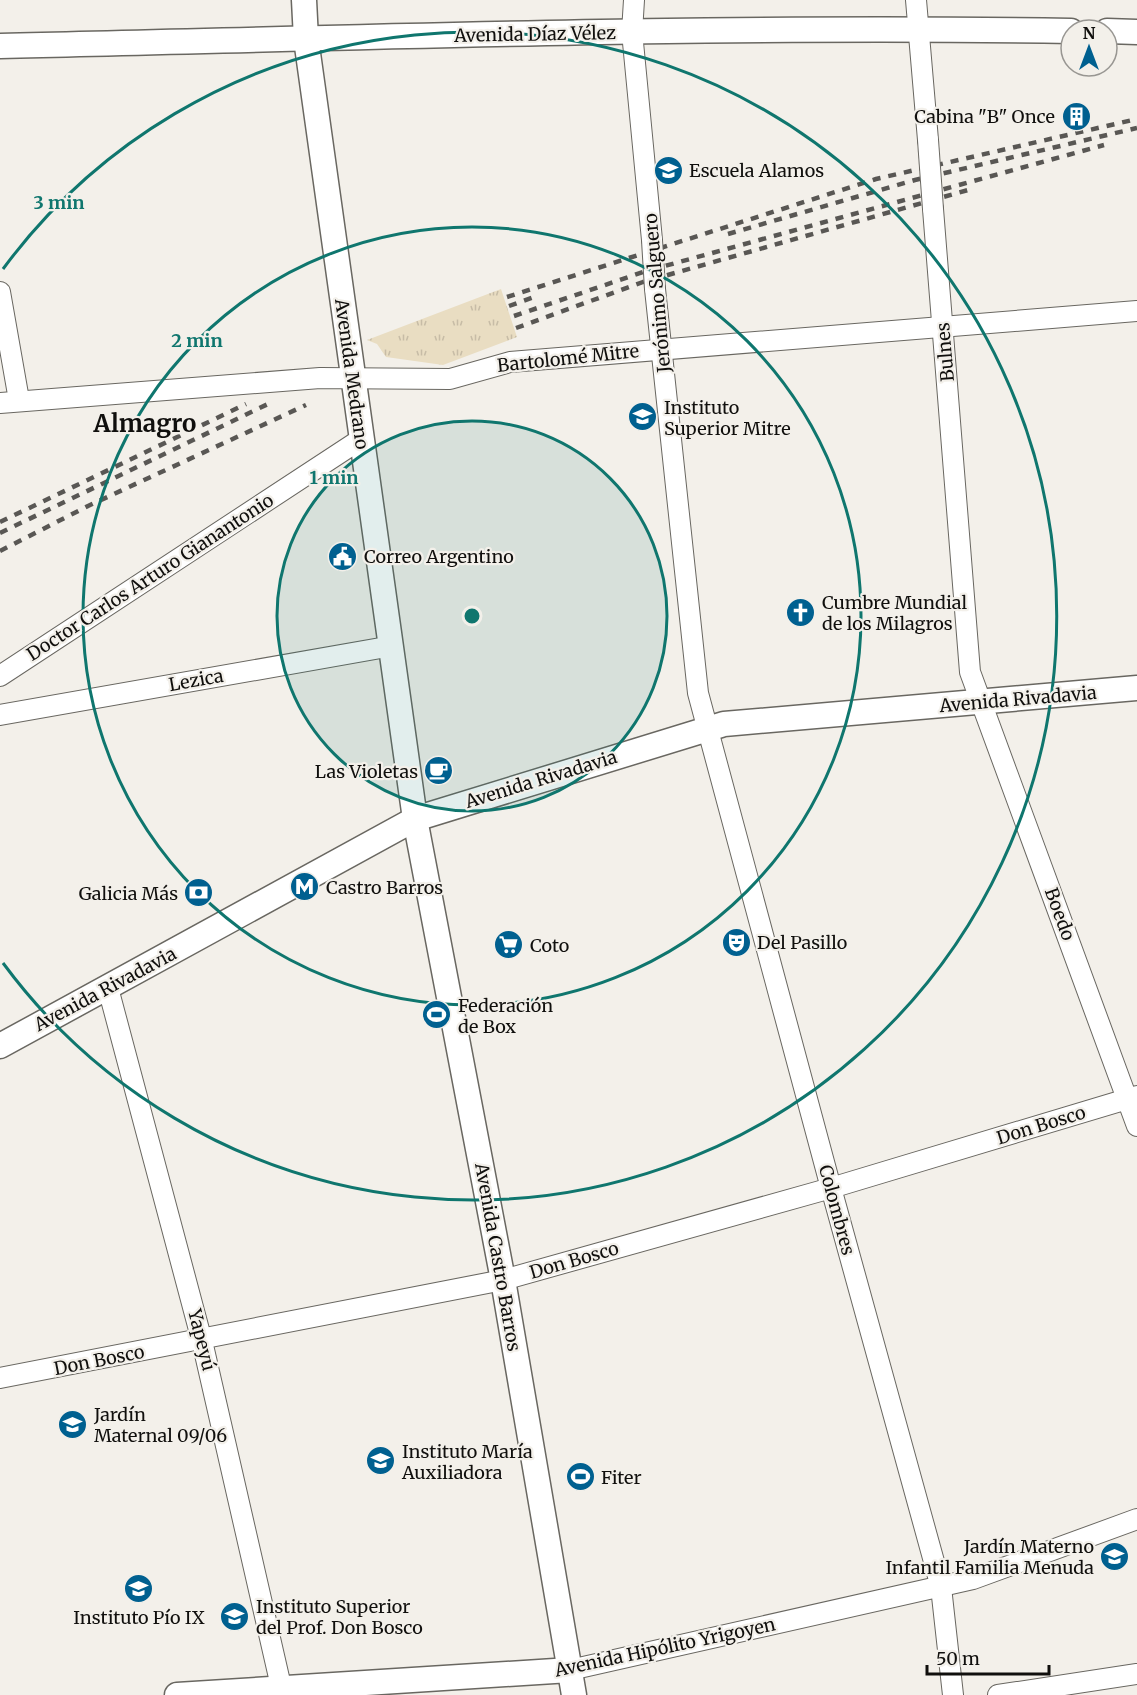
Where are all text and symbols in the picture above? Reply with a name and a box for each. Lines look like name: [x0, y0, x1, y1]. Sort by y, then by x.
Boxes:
north arrow: [1059, 18, 1119, 78]
street label: Avenida Díaz Vélez: [453, 21, 616, 47]
text: N: [1083, 23, 1096, 43]
building icon: Cabina "B" Once: [1060, 100, 1092, 132]
place label: Cabina "B" Once: [914, 105, 1055, 128]
school or university icon: Escuela Alamos: [652, 154, 684, 186]
place label: Escuela Alamos: [689, 159, 824, 182]
text: 3 min: [34, 191, 84, 214]
street label: Jerónimo Salguero: [639, 212, 676, 375]
street label: Avenida Medrano: [330, 296, 374, 451]
street label: Bulnes: [931, 321, 959, 382]
text: 2 min: [171, 329, 223, 352]
street label: Bartolomé Mitre: [496, 339, 640, 377]
place label: Instituto Superior Mitre: [664, 396, 791, 440]
school or university icon: Instituto Superior Mitre: [627, 401, 659, 433]
district label: Almagro: [93, 408, 196, 439]
text: 1 min: [309, 466, 359, 489]
street label: Doctor Carlos Arturo Gianantonio: [22, 488, 278, 666]
public building icon: Correo Argentino: [327, 540, 359, 572]
place label: Correo Argentino: [364, 545, 514, 568]
place label: Cumbre Mundial de los Milagros: [822, 591, 968, 635]
church icon: Cumbre Mundial de los Milagros: [785, 596, 817, 628]
centre of rings: [462, 606, 482, 626]
street label: Lezica: [167, 664, 225, 696]
street label: Avenida Rivadavia: [937, 681, 1098, 717]
street label: Avenida Rivadavia: [461, 745, 620, 813]
cafe icon: Las Violetas: [423, 755, 455, 787]
place label: Las Violetas: [315, 760, 418, 783]
metro station icon: Castro Barros: [289, 871, 321, 903]
place label: Castro Barros: [326, 876, 443, 899]
bank icon: Galicia Más: [183, 877, 215, 909]
place label: Galicia Más: [79, 882, 178, 905]
street label: Boedo: [1040, 884, 1080, 944]
theatre icon: Del Pasillo: [720, 926, 752, 958]
supermarket icon: Coto: [493, 929, 525, 961]
place label: Del Pasillo: [757, 931, 847, 954]
place label: Coto: [530, 934, 569, 957]
street label: Avenida Rivadavia: [29, 942, 180, 1037]
place label: Federación de Box: [458, 994, 553, 1038]
sports icon: Federación de Box: [421, 999, 453, 1031]
street label: Don Bosco: [994, 1101, 1088, 1149]
street label: Avenida Castro Barros: [470, 1160, 526, 1353]
street label: Colombres: [814, 1162, 860, 1258]
street label: Don Bosco: [527, 1236, 621, 1284]
street label: Yapeyú: [183, 1306, 221, 1373]
street label: Don Bosco: [52, 1340, 146, 1380]
place label: Jardín Maternal 09/06: [93, 1403, 227, 1447]
school or university icon: Jardín Maternal 09/06: [57, 1408, 89, 1440]
place label: Instituto María Auxiliadora: [401, 1440, 533, 1484]
school or university icon: Instituto María Auxiliadora: [365, 1445, 397, 1477]
sports icon: Fiter: [564, 1461, 596, 1493]
place label: Fiter: [601, 1466, 642, 1489]
place label: Jardín Materno Infantil Familia Menuda: [885, 1535, 1094, 1579]
school or university icon: Jardín Materno Infantil Familia Menuda: [1099, 1540, 1131, 1572]
school or university icon: Instituto Pío IX: [123, 1572, 155, 1604]
place label: Instituto Superior del Prof. Don Bosco: [256, 1595, 423, 1639]
school or university icon: Instituto Superior del Prof. Don Bosco: [219, 1600, 251, 1632]
place label: Instituto Pío IX: [73, 1606, 205, 1629]
street label: Avenida Hipólito Yrigoyen: [552, 1612, 778, 1682]
scale bar: [927, 1638, 1048, 1676]
text: 50 m: [936, 1647, 980, 1670]

